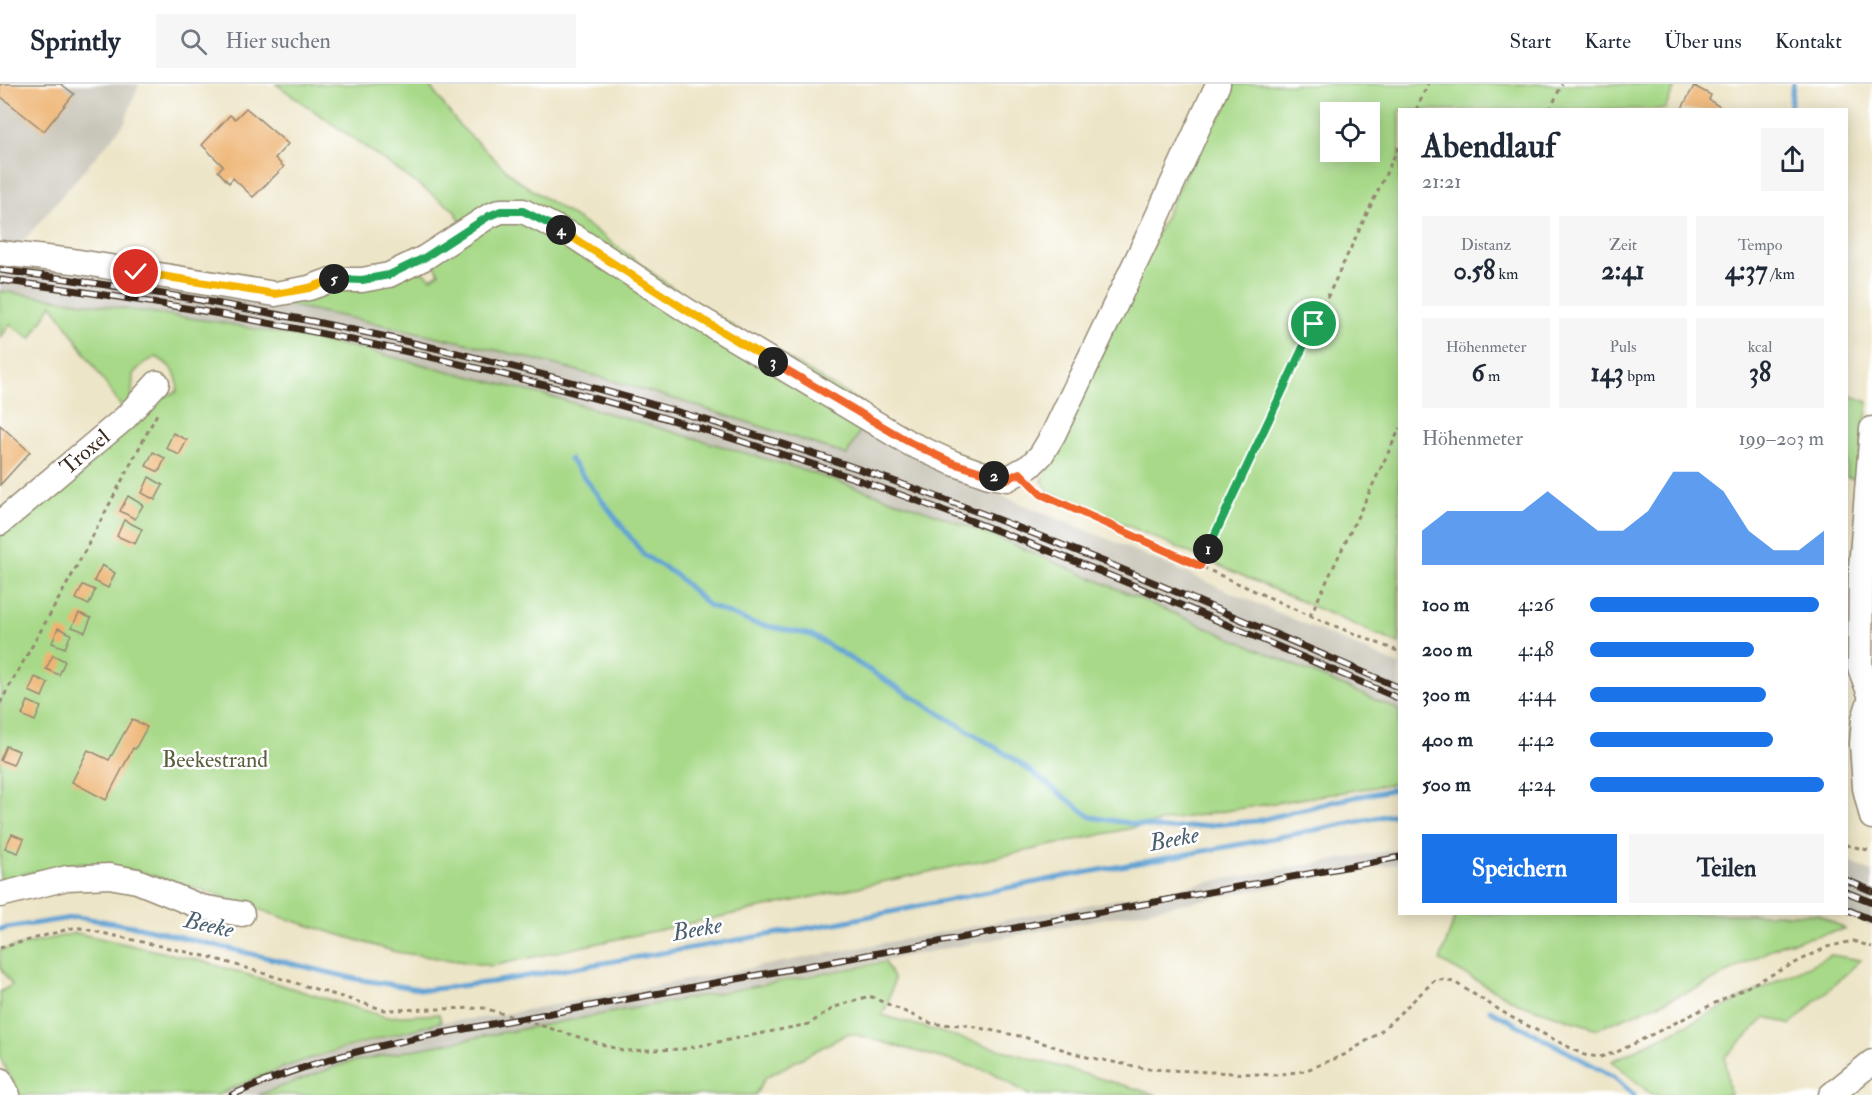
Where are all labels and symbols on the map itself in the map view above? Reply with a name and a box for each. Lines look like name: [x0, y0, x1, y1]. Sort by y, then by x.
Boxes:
pin: 4: [546, 215, 576, 245]
pin: [110, 246, 161, 297]
pin: 5: [319, 264, 349, 294]
pin: [1288, 298, 1339, 349]
pin: 3: [758, 347, 788, 377]
street label: Troxel: [54, 423, 116, 481]
pin: 2: [979, 461, 1009, 491]
pin: 1: [1193, 534, 1223, 564]
park label: Beekestrand: [162, 746, 268, 774]
water label: Beeke: [1146, 819, 1202, 859]
water label: Beeke: [180, 904, 238, 946]
water label: Beeke: [669, 909, 725, 949]

